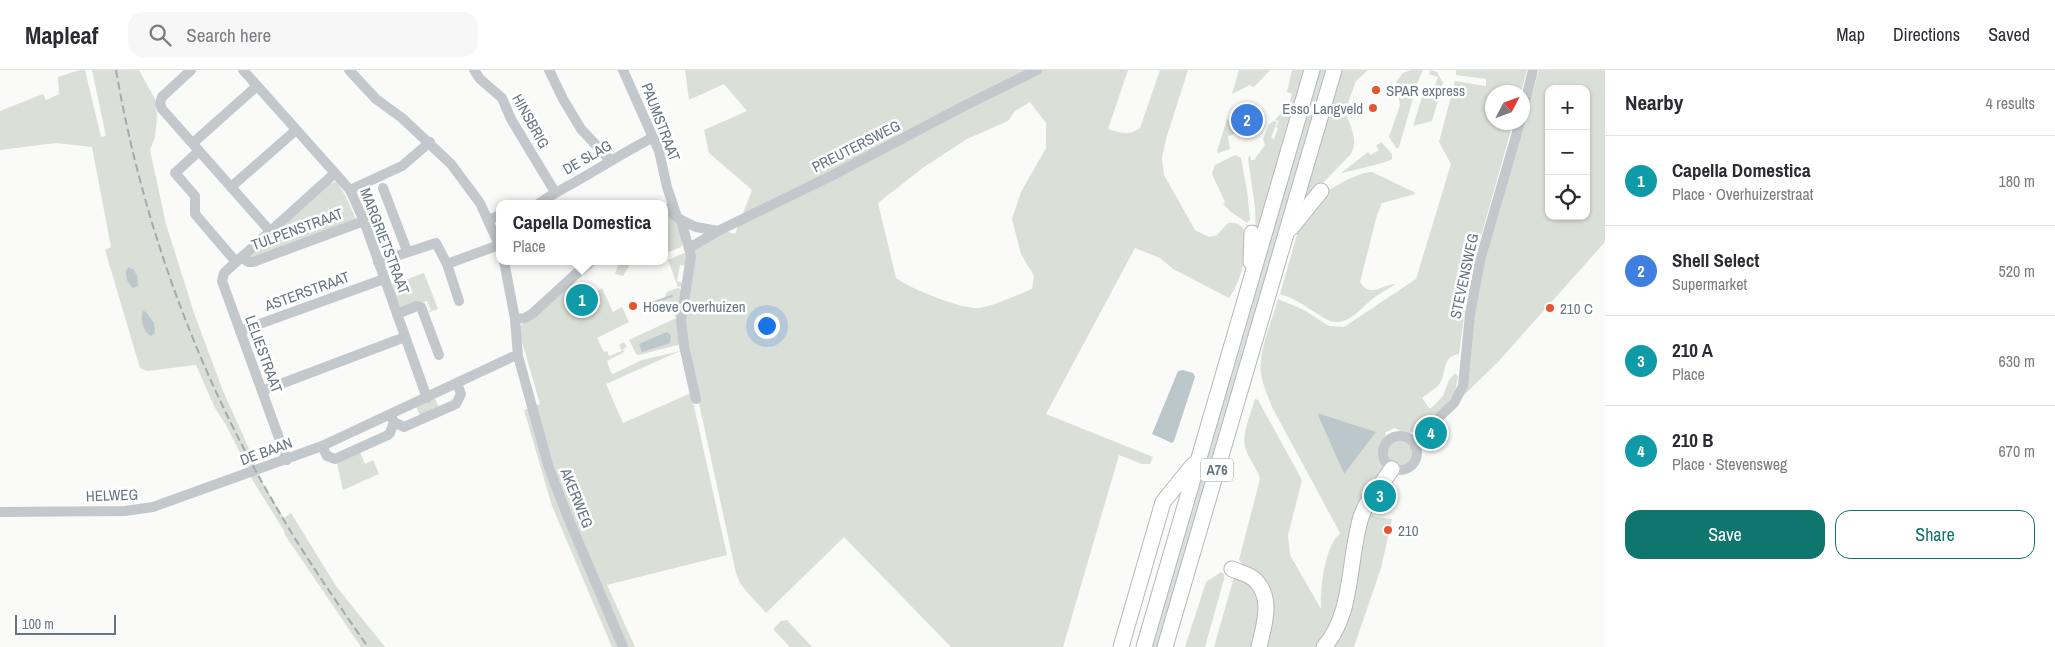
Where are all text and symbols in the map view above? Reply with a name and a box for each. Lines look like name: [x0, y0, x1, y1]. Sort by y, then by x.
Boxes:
search box: [128, 12, 478, 57]
text: Mapleaf: [25, 19, 98, 51]
icon: search: [146, 21, 174, 49]
text: Search here: [186, 22, 271, 48]
text: Map: [1836, 22, 1865, 47]
text: Directions: [1893, 22, 1960, 47]
text: Saved: [1988, 22, 2030, 47]
street label: PAUMSTRAAT: [636, 80, 686, 165]
place label: SPAR express: [1386, 80, 1465, 101]
marker: SPAR express: [1370, 84, 1382, 96]
north arrow: [1485, 85, 1530, 130]
map controls: [1545, 85, 1590, 220]
button: +: [1545, 85, 1590, 130]
text: Nearby: [1625, 88, 1683, 117]
street label: HINSBRIG: [507, 90, 555, 152]
text: 4 results: [1985, 92, 2035, 114]
place label: Esso Langveld: [1282, 98, 1363, 119]
pin: 2: [1231, 101, 1263, 139]
marker: Esso Langveld: [1367, 102, 1379, 114]
street label: PREUTERSWEG: [808, 115, 904, 177]
button: −: [1545, 130, 1590, 175]
street label: DE SLAG: [559, 135, 615, 179]
text: Capella Domestica: [1672, 157, 1811, 183]
text: 1: [1637, 170, 1645, 192]
text: 180 m: [1999, 170, 2035, 192]
button: locate: [1545, 175, 1590, 220]
text: Place · Overhuizerstraat: [1672, 183, 1813, 205]
street label: MARGRIETSTRAAT: [355, 185, 415, 298]
popup: [496, 200, 668, 265]
street label: TULPENSTRAAT: [248, 203, 346, 255]
text: Capella Domestica: [513, 209, 651, 235]
street label: STEVENSWEG: [1445, 231, 1483, 321]
text: Place: [513, 235, 546, 257]
text: Shell Select: [1672, 247, 1759, 273]
text: 2: [1637, 260, 1645, 282]
text: 520 m: [1999, 260, 2035, 282]
street label: ASTERSTRAAT: [261, 266, 353, 316]
text: Supermarket: [1672, 273, 1747, 295]
pin: 1: [566, 281, 598, 319]
place label: Hoeve Overhuizen: [643, 296, 746, 317]
place label: 210 C: [1560, 298, 1593, 319]
marker: Hoeve Overhuizen: [627, 300, 639, 312]
marker: 210 C: [1544, 302, 1556, 314]
street label: LELIESTRAAT: [240, 312, 288, 396]
your location: [754, 313, 780, 339]
text: 210 A: [1672, 337, 1713, 363]
text: 3: [1637, 350, 1645, 372]
text: 630 m: [1999, 350, 2035, 372]
text: Place: [1672, 363, 1705, 385]
pin: 4: [1415, 414, 1447, 452]
text: 210 B: [1672, 427, 1714, 453]
street label: DE BAAN: [237, 432, 295, 470]
text: 4: [1637, 440, 1645, 462]
text: 670 m: [1999, 440, 2035, 462]
text: Place · Stevensweg: [1672, 453, 1787, 475]
road number: A76: [1201, 458, 1233, 482]
street label: AKERWEG: [555, 464, 598, 531]
pin: 3: [1364, 477, 1396, 515]
street label: HELWEG: [85, 484, 139, 506]
button: Save: [1625, 510, 1825, 559]
button: Share: [1835, 510, 2035, 559]
place label: 210: [1398, 520, 1419, 541]
marker: 210: [1382, 524, 1394, 536]
scale bar: [15, 612, 116, 635]
text: 100 m: [22, 615, 54, 633]

